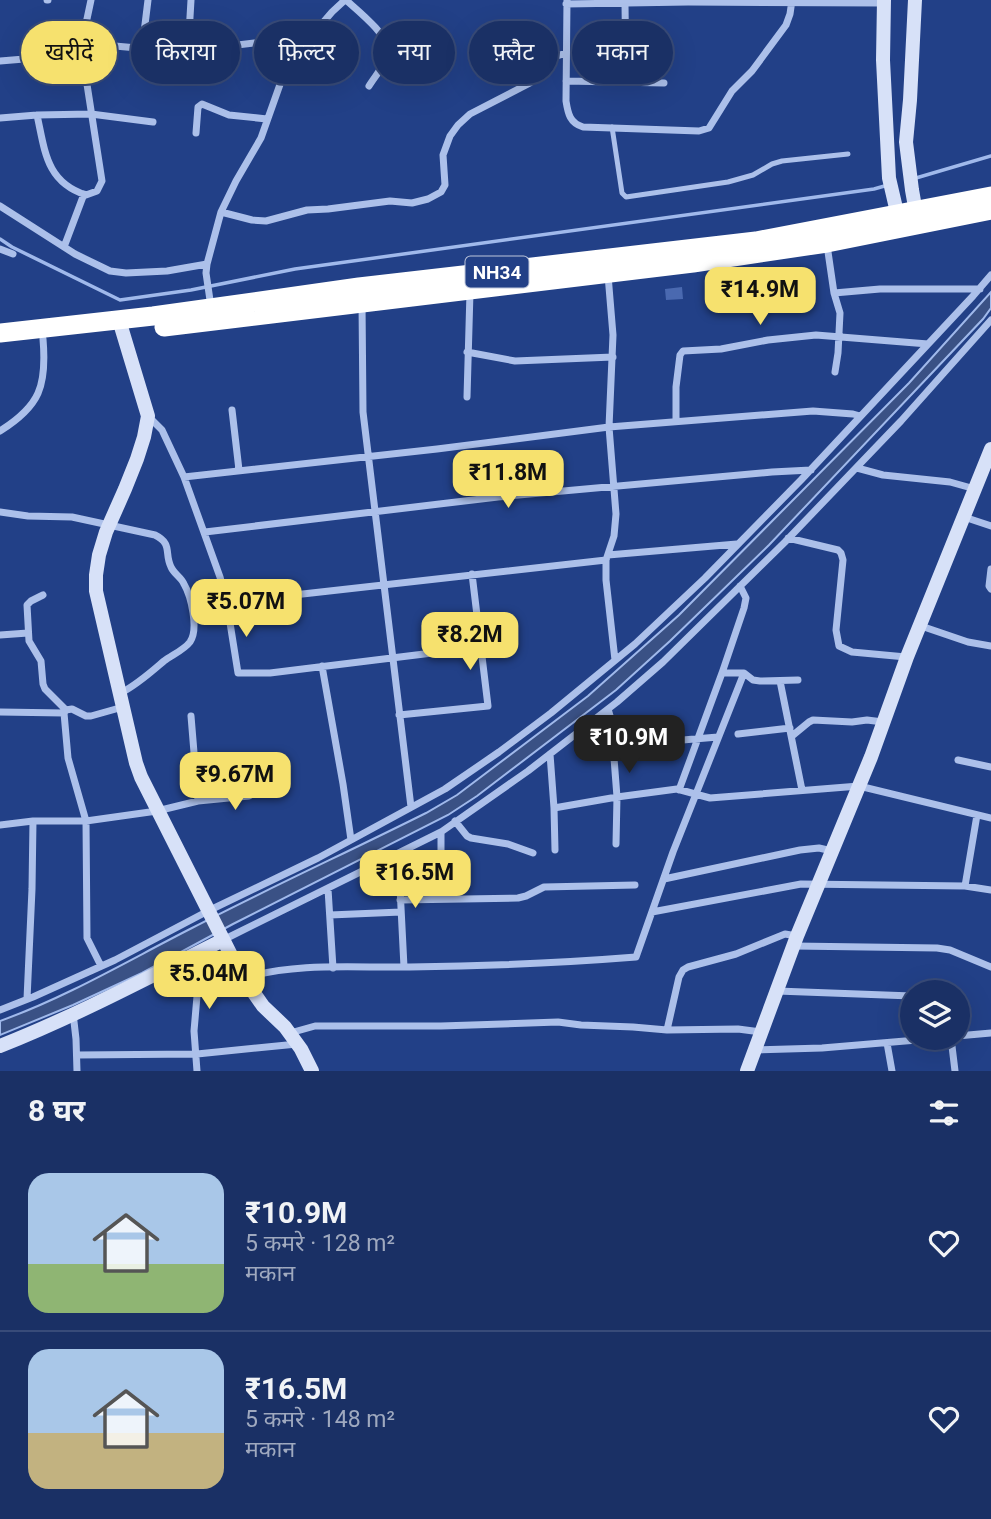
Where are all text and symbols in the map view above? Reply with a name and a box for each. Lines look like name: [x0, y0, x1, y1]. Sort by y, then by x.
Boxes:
chip: खरीदें: [21, 21, 117, 84]
chip: किराया: [131, 21, 240, 84]
chip: फ़िल्टर: [254, 21, 359, 84]
chip: नया: [373, 21, 455, 84]
chip: फ़्लैट: [469, 21, 558, 84]
chip: मकान: [572, 21, 673, 84]
road number: NH34: [466, 256, 528, 288]
pin: ₹14.9M: [703, 268, 817, 327]
text: ₹14.9M: [721, 276, 799, 303]
pin: ₹11.8M: [451, 450, 565, 510]
text: ₹11.8M: [469, 459, 547, 486]
pin: ₹5.07M: [189, 580, 303, 639]
text: ₹5.07M: [207, 588, 285, 615]
pin: ₹8.2M: [421, 612, 519, 672]
text: ₹8.2M: [437, 621, 503, 648]
pin: ₹10.9M: [572, 716, 686, 775]
text: ₹10.9M: [590, 724, 668, 751]
pin: ₹9.67M: [178, 752, 292, 812]
text: ₹9.67M: [196, 761, 274, 788]
pin: ₹16.5M: [358, 850, 472, 910]
text: ₹16.5M: [376, 859, 454, 886]
pin: ₹5.04M: [152, 951, 266, 1011]
text: ₹5.04M: [170, 960, 248, 987]
map controls: [900, 980, 970, 1050]
button: layers: [900, 980, 970, 1050]
text: 8 घर: [28, 1093, 85, 1128]
icon: filters: [925, 1094, 963, 1132]
text: ₹10.9M: [245, 1195, 347, 1230]
icon: home: [84, 1201, 168, 1285]
icon: heart: [925, 1224, 963, 1262]
text: 5 कमरे · 128 m²: [245, 1230, 395, 1257]
text: मकान: [245, 1260, 295, 1287]
text: ₹16.5M: [245, 1371, 347, 1406]
icon: home: [84, 1377, 168, 1461]
icon: heart: [925, 1400, 963, 1438]
text: 5 कमरे · 148 m²: [245, 1406, 395, 1433]
text: मकान: [245, 1436, 295, 1463]

